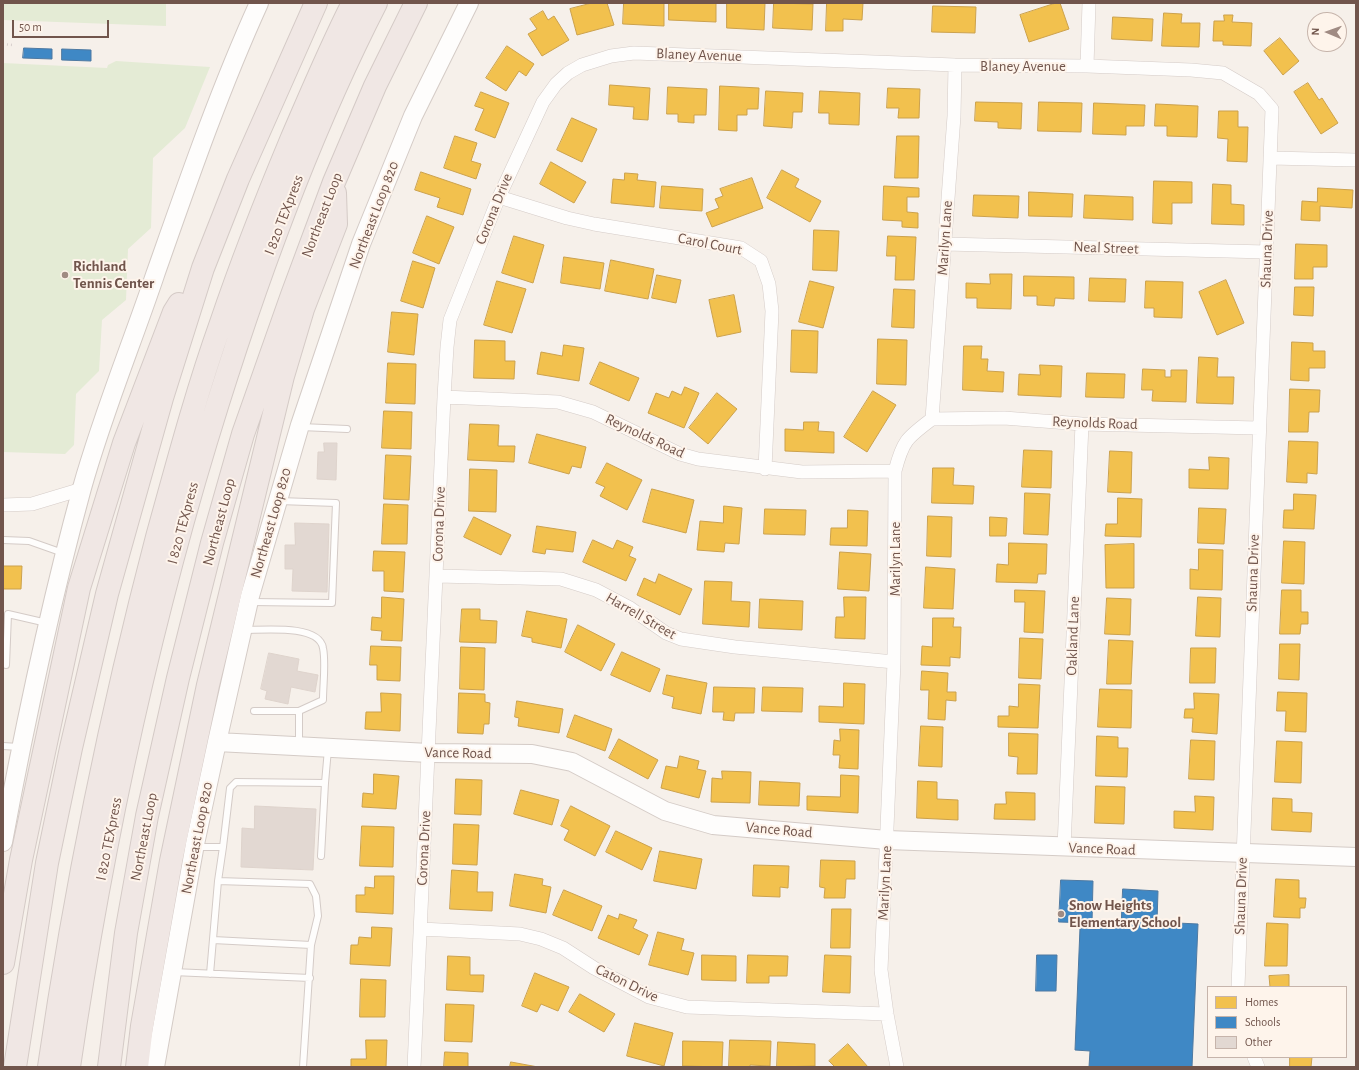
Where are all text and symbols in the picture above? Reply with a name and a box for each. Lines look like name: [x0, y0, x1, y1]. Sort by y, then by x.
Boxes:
scale bar: [14, 12, 111, 38]
north arrow: [1307, 12, 1347, 52]
text: 50 m: [19, 21, 42, 33]
text: N: [1310, 28, 1321, 36]
street label: Blaney Avenue: [656, 45, 742, 65]
street label: Blaney Avenue: [980, 57, 1066, 75]
street label: Northeast Loop 820: [345, 159, 403, 271]
street label: Northeast Loop: [298, 170, 346, 260]
street label: Corona Drive: [472, 171, 516, 247]
street label: I 820 TEXpress: [260, 172, 308, 258]
street label: Marilyn Lane: [933, 200, 957, 276]
street label: Shauna Drive: [1257, 210, 1277, 288]
street label: Carol Court: [676, 229, 744, 259]
street label: Neal Street: [1073, 238, 1139, 258]
place label: Richland Tennis Center: [73, 257, 154, 292]
marker: Richland Tennis Center: [60, 270, 70, 280]
street label: Reynolds Road: [602, 410, 688, 462]
street label: Reynolds Road: [1052, 413, 1138, 433]
street label: Northeast Loop 820: [247, 466, 295, 580]
street label: Northeast Loop: [199, 476, 239, 568]
street label: I 820 TEXpress: [163, 480, 203, 566]
street label: Corona Drive: [429, 486, 449, 562]
street label: Marilyn Lane: [886, 522, 904, 596]
street label: Shauna Drive: [1243, 534, 1263, 612]
street label: Harrell Street: [602, 589, 680, 643]
street label: Oakland Lane: [1063, 596, 1083, 676]
street label: Vance Road: [424, 743, 492, 763]
street label: Northeast Loop 820: [177, 780, 217, 896]
street label: Northeast Loop: [127, 791, 161, 883]
street label: I 820 TEXpress: [92, 796, 126, 882]
street label: Corona Drive: [413, 810, 435, 886]
street label: Vance Road: [745, 818, 813, 842]
street label: Vance Road: [1068, 839, 1136, 859]
street label: Marilyn Lane: [874, 845, 896, 921]
street label: Shauna Drive: [1231, 857, 1251, 935]
place label: Snow Heights Elementary School: [1069, 896, 1181, 931]
marker: Snow Heights Elementary School: [1056, 909, 1066, 919]
street label: Caton Drive: [593, 960, 661, 1006]
legend: [1207, 986, 1347, 1058]
text: Homes: [1245, 996, 1278, 1008]
text: Schools: [1245, 1016, 1280, 1028]
text: Other: [1245, 1036, 1272, 1048]

